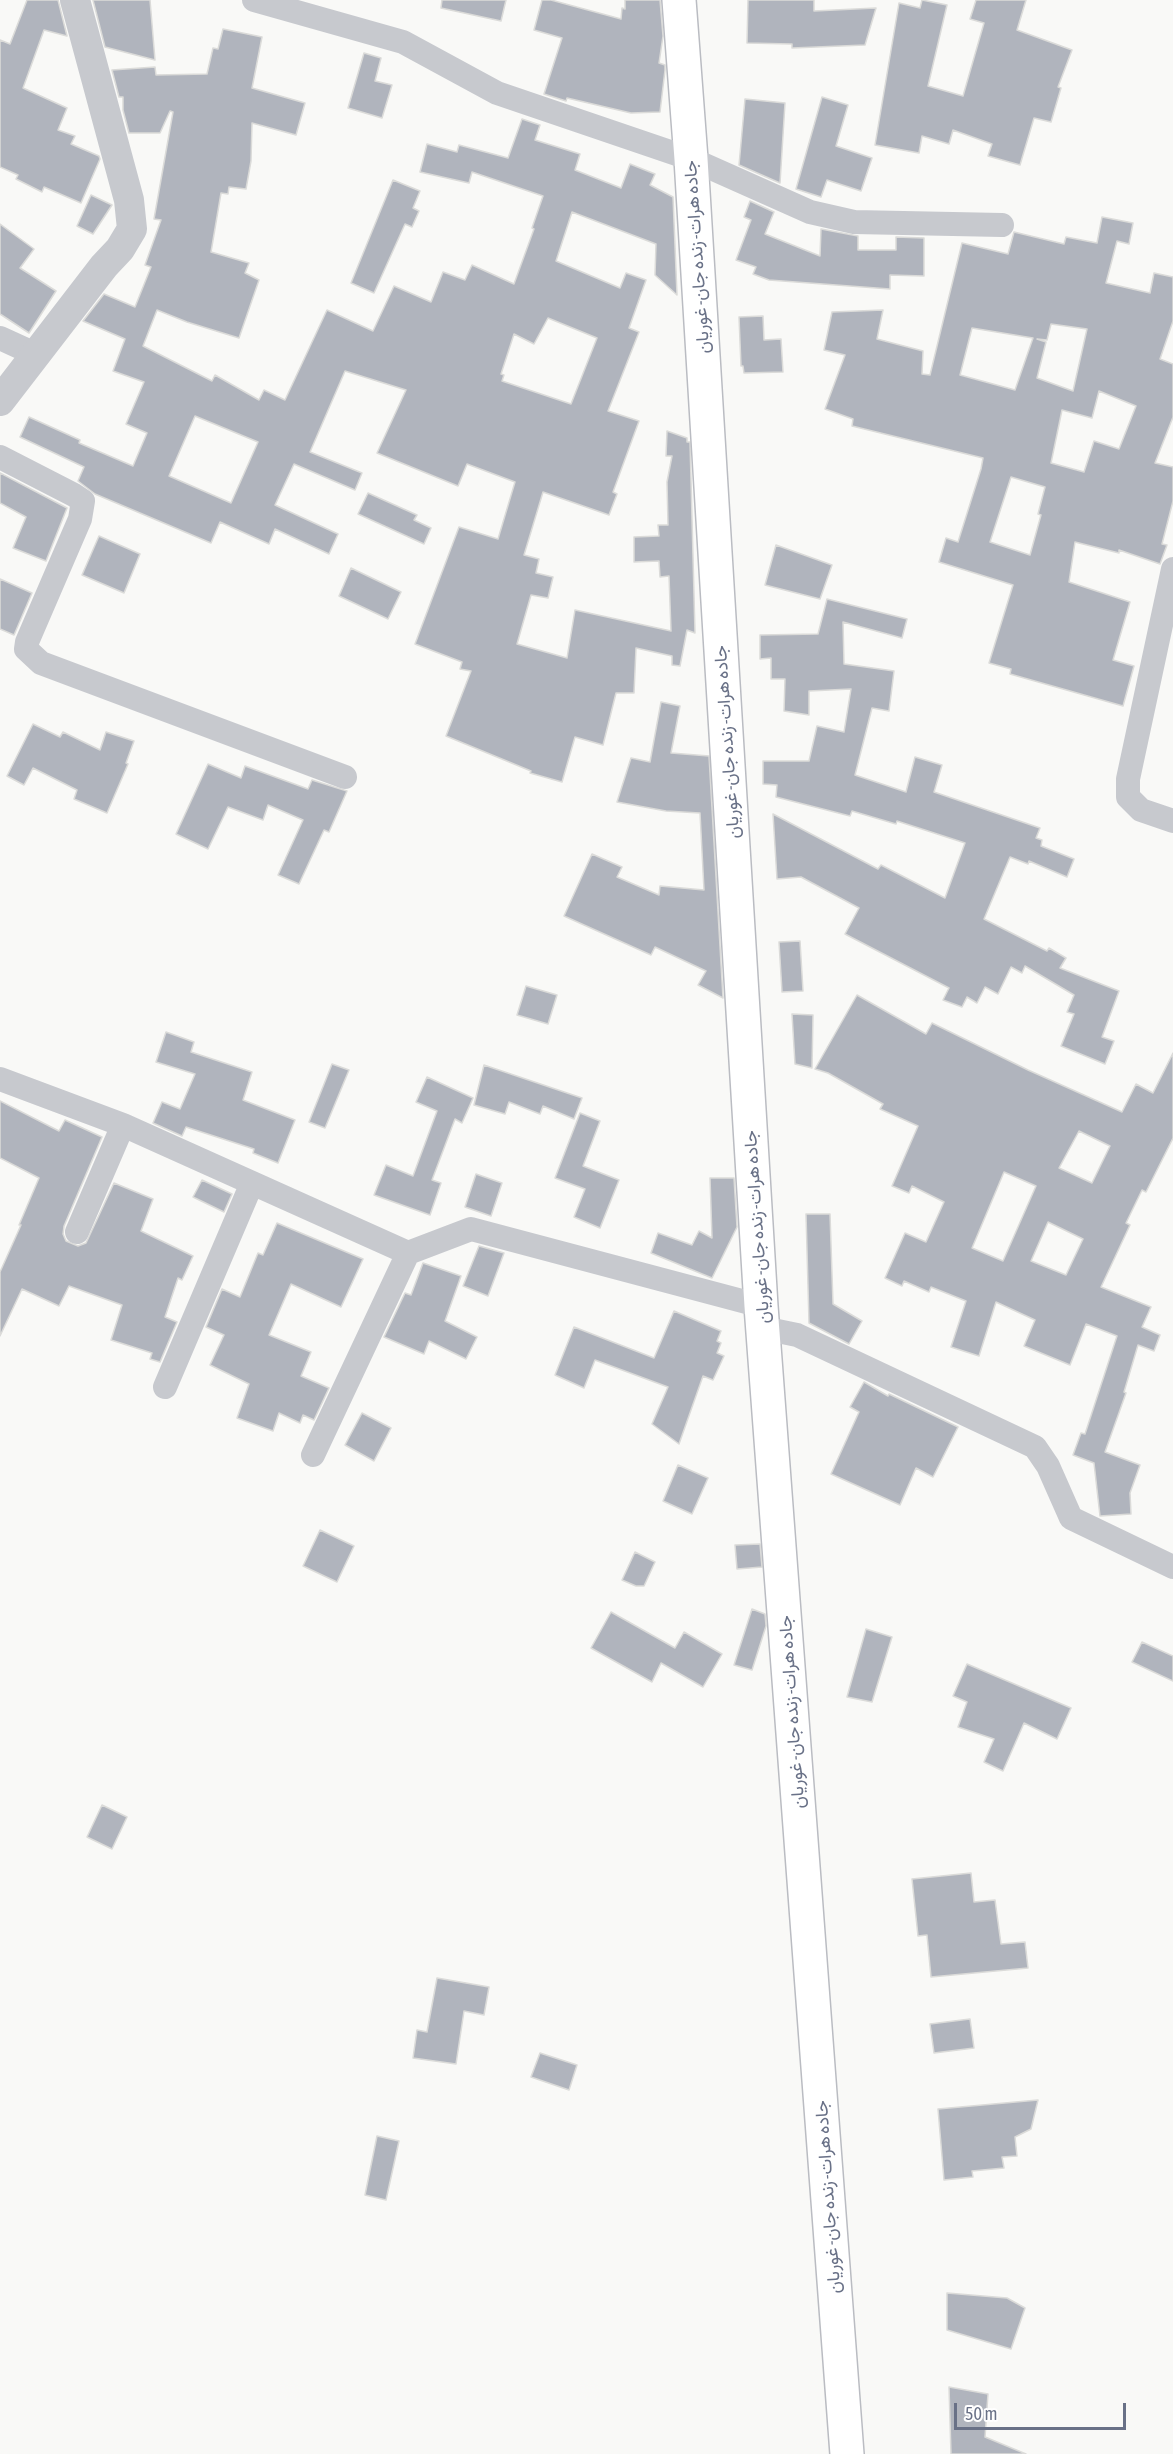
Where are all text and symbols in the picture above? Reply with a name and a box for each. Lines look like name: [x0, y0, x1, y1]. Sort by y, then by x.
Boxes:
street label: جاده هرات- زنده جان- غوریان: [679, 160, 715, 354]
street label: جاده هرات- زنده جان- غوریان: [709, 645, 745, 839]
street label: جاده هرات- زنده جان- غوریان: [739, 1130, 775, 1324]
street label: جاده هرات- زنده جان- غوریان: [774, 1615, 810, 1809]
street label: جاده هرات- زنده جان- غوریان: [810, 2100, 846, 2294]
scale bar: [957, 2391, 1130, 2429]
text: 50 m: [965, 2403, 997, 2424]

